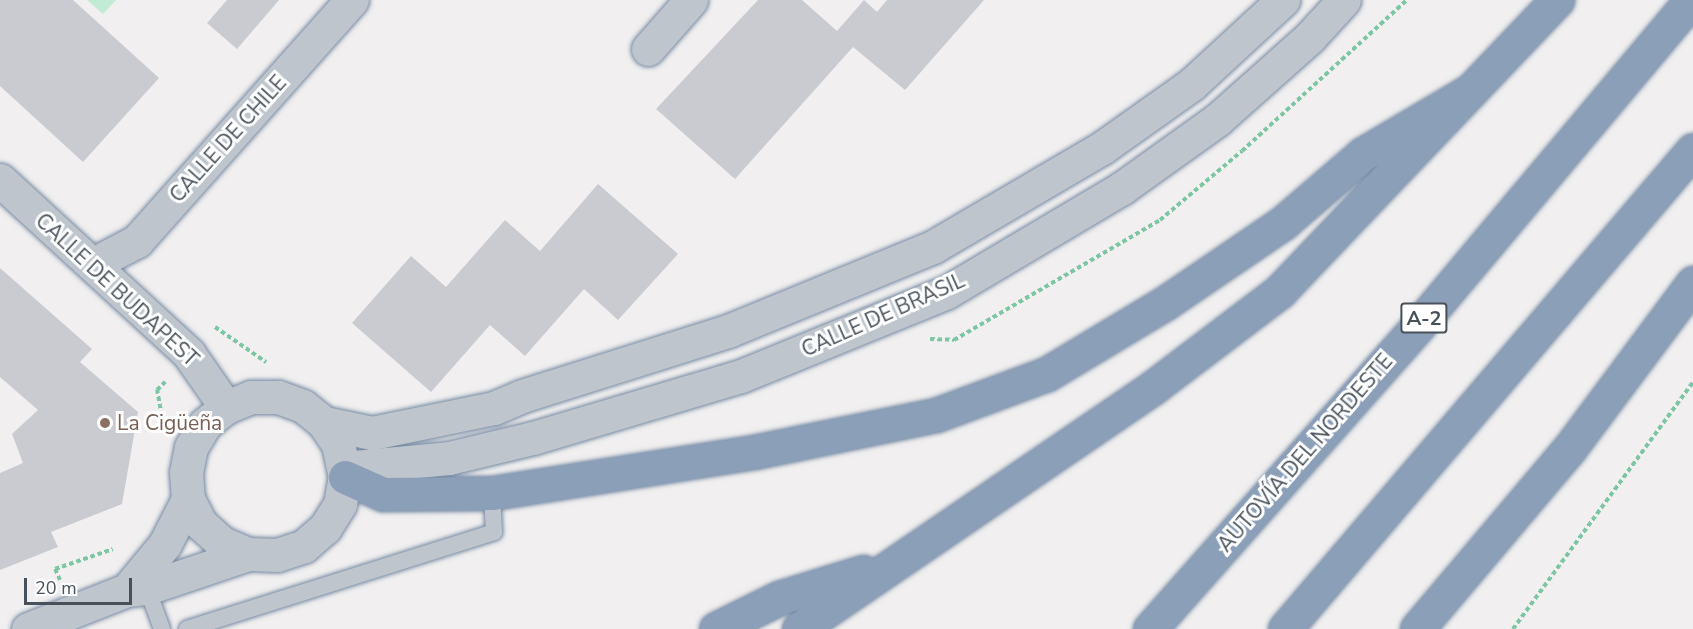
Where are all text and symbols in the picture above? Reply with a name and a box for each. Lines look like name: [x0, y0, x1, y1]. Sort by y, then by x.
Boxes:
street label: CALLE DE CHILE: [164, 70, 292, 208]
street label: CALLE DE BUDAPEST: [30, 208, 204, 372]
street label: CALLE DE BRASIL: [798, 268, 968, 362]
road number: A-2: [1400, 301, 1448, 335]
street label: AUTOVÍA DEL NORDESTE: [1212, 349, 1398, 557]
place label: La Cigüeña: [117, 410, 222, 436]
marker: La Cigüeña: [98, 416, 112, 430]
scale bar: [27, 566, 135, 604]
text: 20 m: [35, 576, 77, 600]

